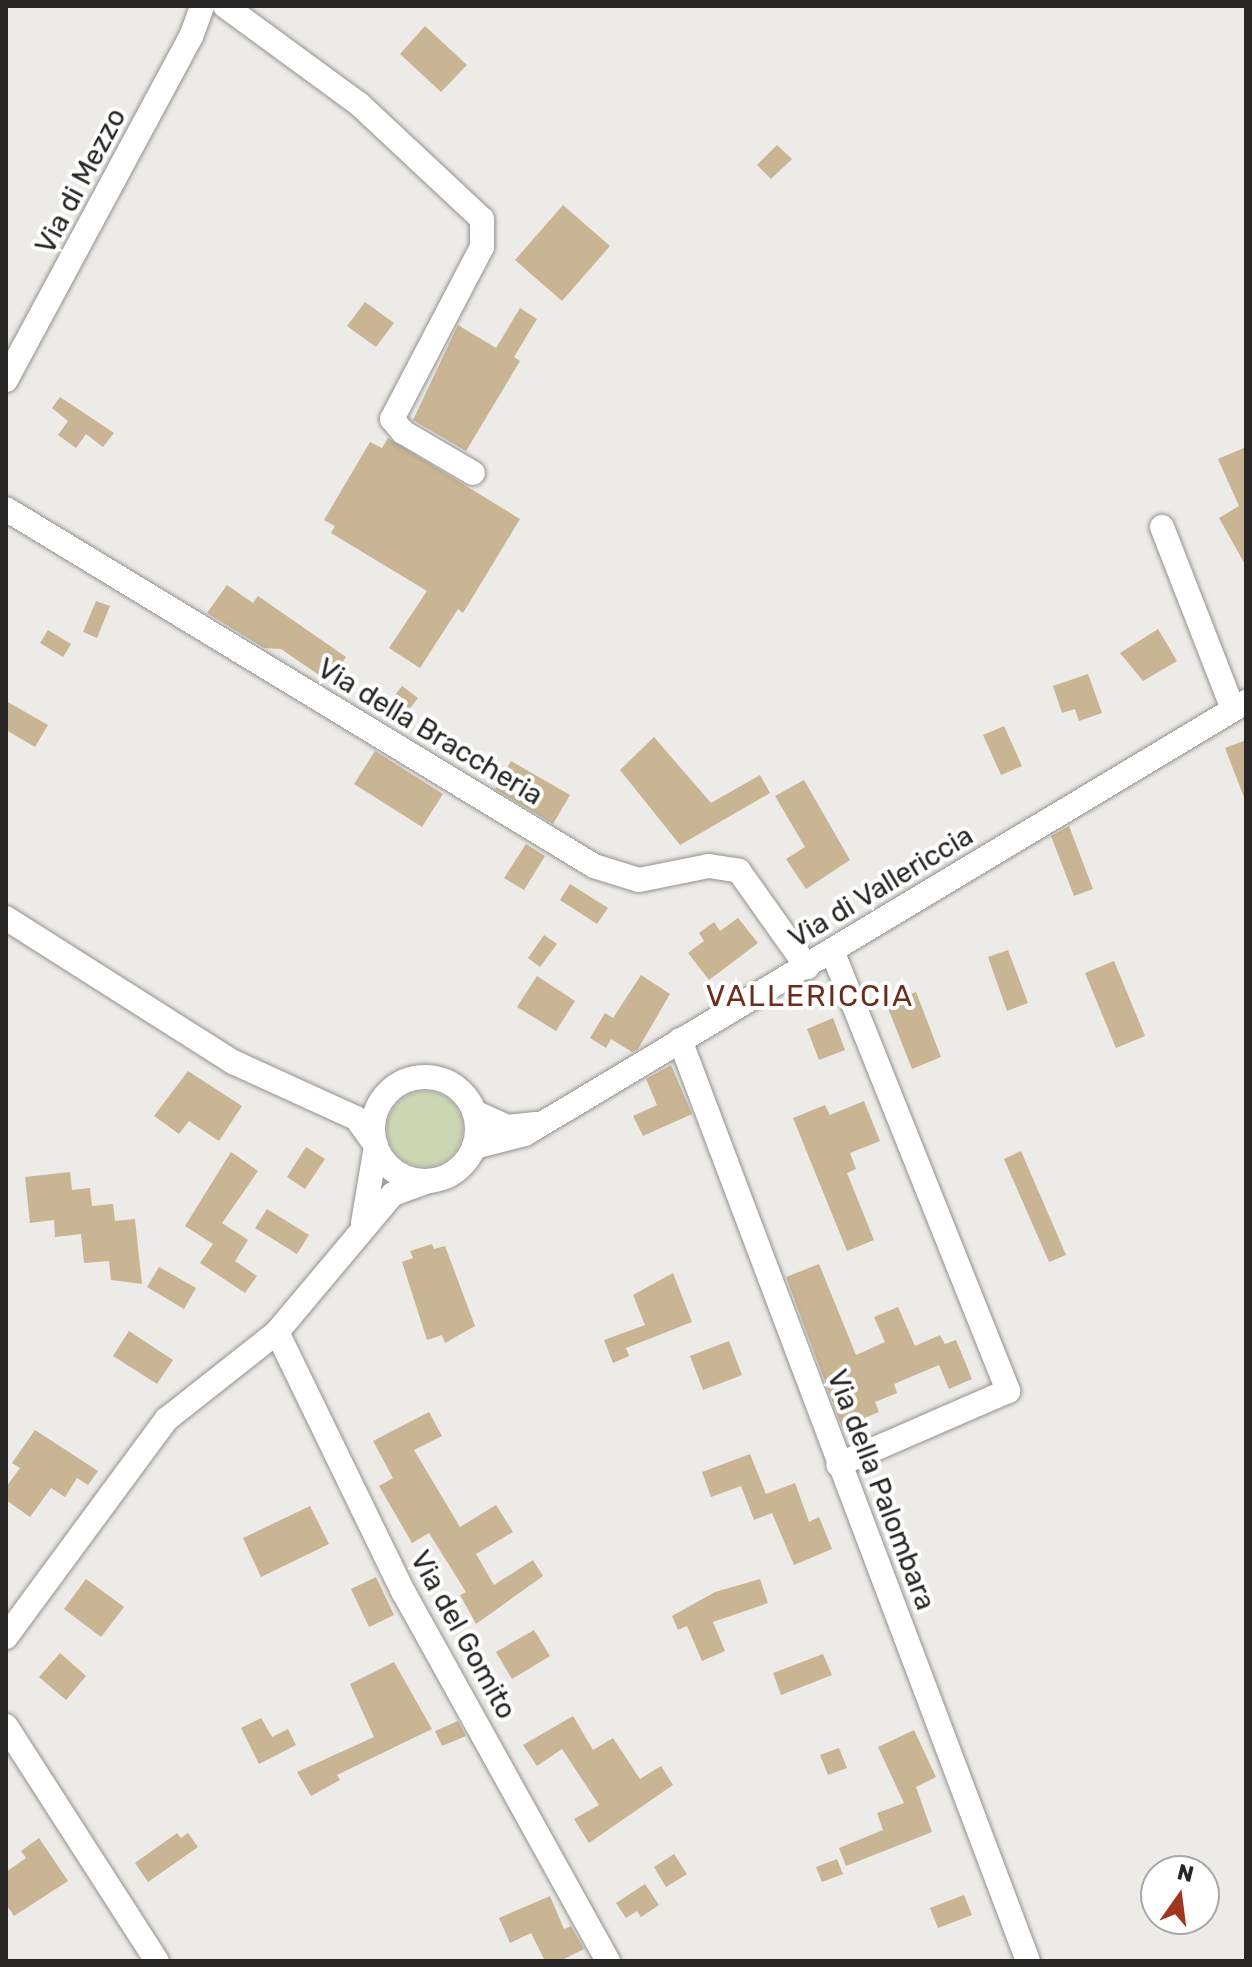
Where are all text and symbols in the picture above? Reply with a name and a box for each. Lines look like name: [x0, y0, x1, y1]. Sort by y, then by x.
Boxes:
street label: Via di Mezzo: [29, 103, 133, 259]
street label: Via della Braccheria: [311, 651, 549, 813]
street label: Via di Vallericcia: [782, 819, 980, 955]
district label: VALLERICCIA: [706, 978, 914, 1014]
street label: Via della Palombara: [820, 1365, 942, 1615]
street label: Via del Gomito: [403, 1545, 523, 1725]
north arrow: [1140, 1855, 1220, 1935]
text: N: [1174, 1858, 1196, 1888]

